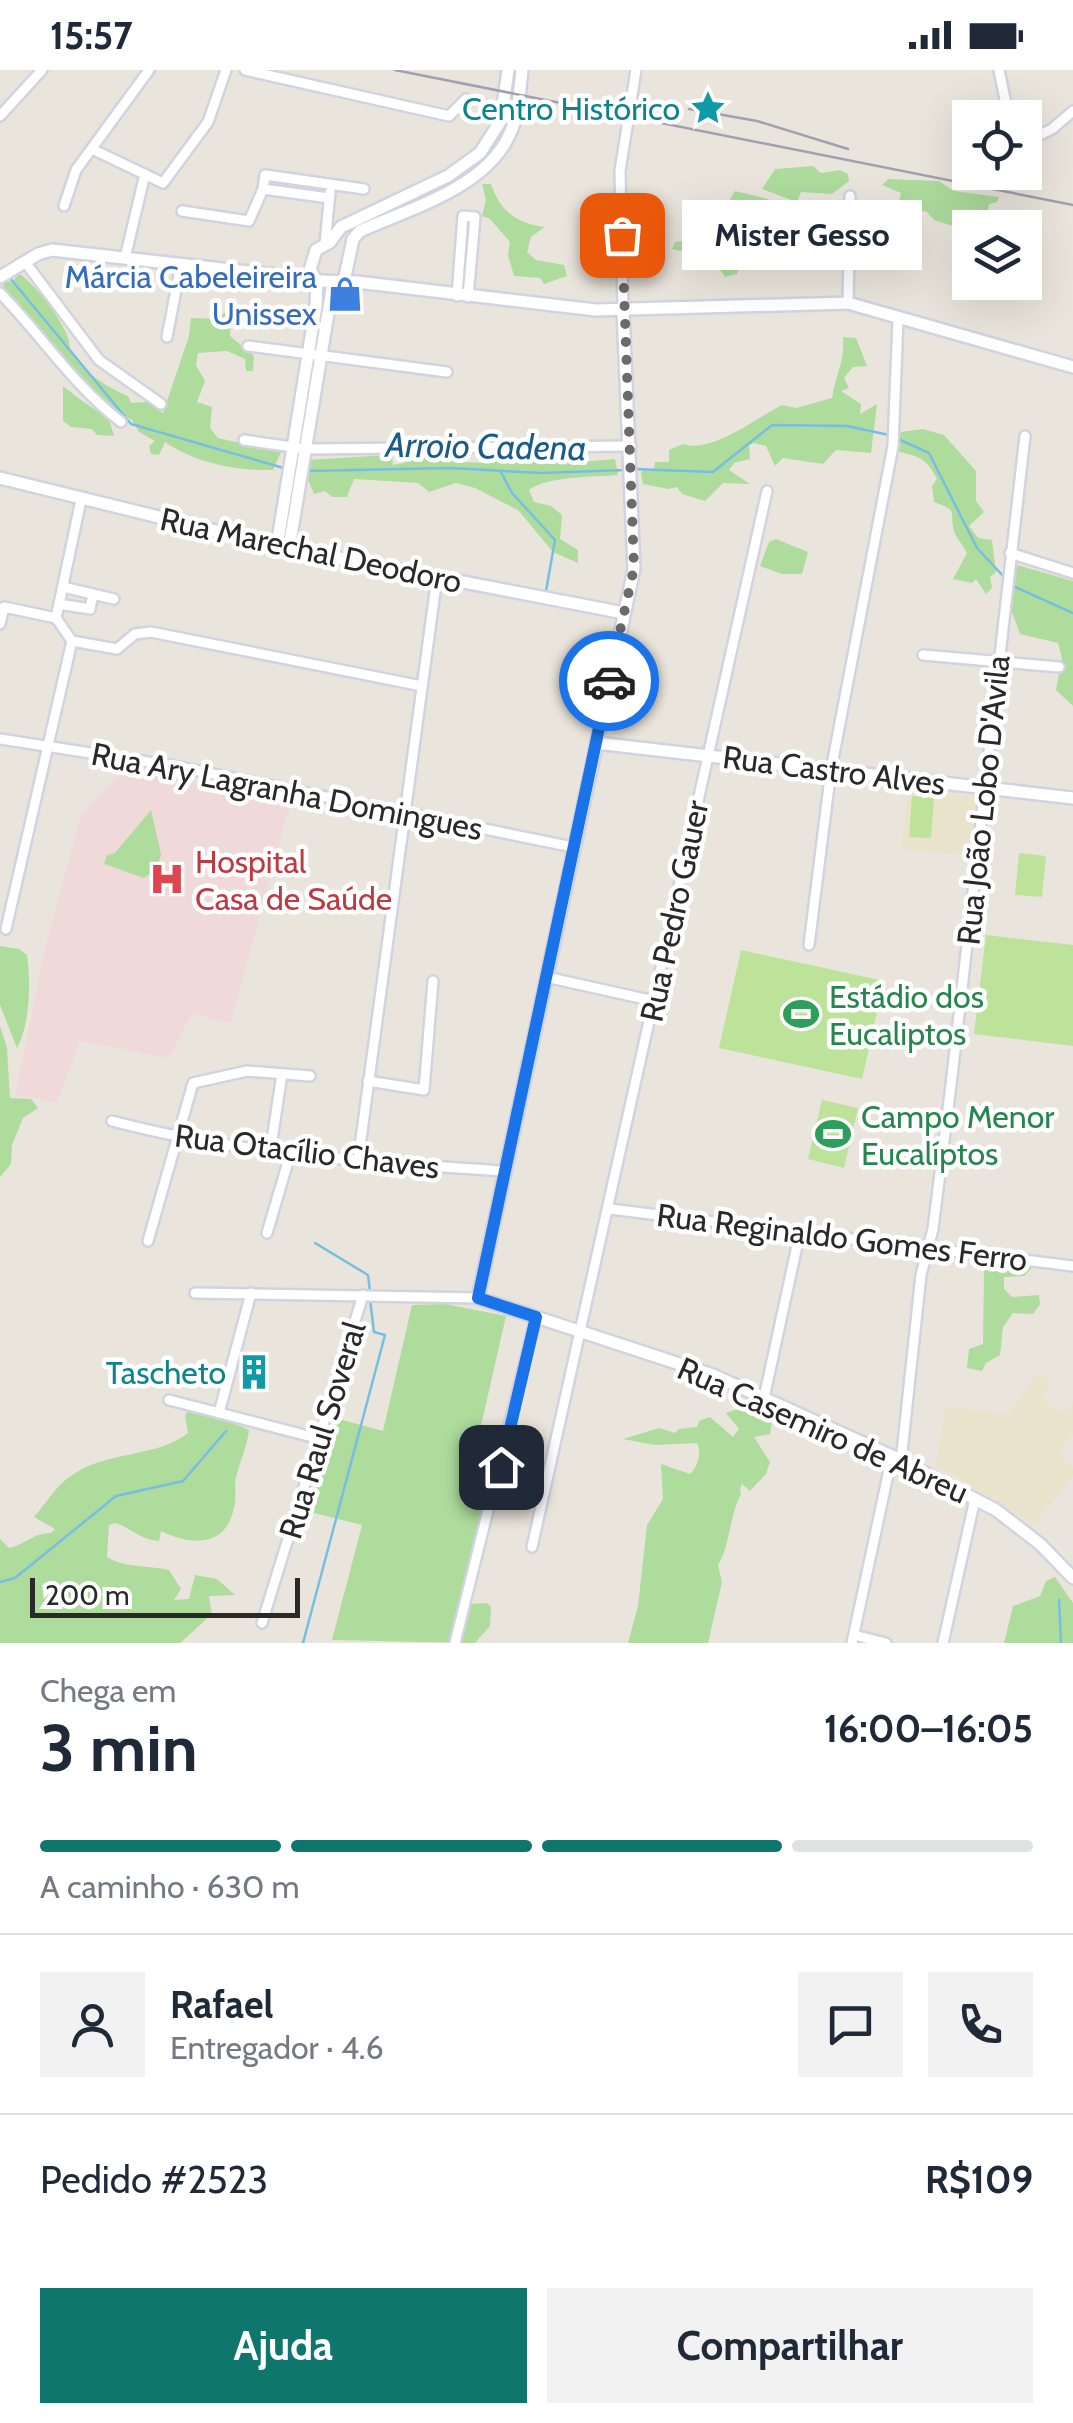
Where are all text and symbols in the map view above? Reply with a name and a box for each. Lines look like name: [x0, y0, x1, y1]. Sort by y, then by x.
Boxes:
text: 15:57: [50, 12, 133, 59]
place label: Centro Histórico: [462, 89, 680, 128]
place icon: Centro Histórico: [689, 89, 727, 127]
map controls: [952, 100, 1042, 300]
button: locate: [952, 100, 1042, 190]
pin: [580, 193, 665, 278]
callout: Mister Gesso: [682, 200, 922, 270]
icon: bag: [595, 208, 650, 263]
button: layers: [952, 210, 1042, 300]
text: Mister Gesso: [714, 215, 890, 254]
place label: Márcia Cabeleireira Unissex: [64, 257, 318, 333]
shop icon: Márcia Cabeleireira Unissex: [326, 275, 364, 313]
water label: Arroio Cadena: [383, 423, 587, 469]
street label: Rua Marechal Deodoro: [157, 499, 465, 601]
courier: [559, 631, 659, 731]
street label: Rua João Lobo D'Avila: [948, 653, 1018, 947]
icon: car: [582, 654, 637, 709]
street label: Rua Ary Lagranha Domingues: [88, 734, 486, 848]
street label: Rua Castro Alves: [721, 737, 947, 803]
street label: Rua Pedro Gauer: [632, 796, 717, 1025]
place label: Hospital Casa de Saúde: [195, 842, 392, 918]
hospital icon: Hospital Casa de Saúde: [148, 860, 186, 898]
place label: Estádio dos Eucaliptos: [829, 977, 984, 1053]
sports icon: Estádio dos Eucaliptos: [782, 995, 820, 1033]
place label: Campo Menor Eucalíptos: [861, 1097, 1055, 1173]
street label: Rua Otacílio Chaves: [172, 1115, 442, 1187]
sports icon: Campo Menor Eucalíptos: [814, 1115, 852, 1153]
street label: Rua Reginaldo Gomes Ferro: [655, 1195, 1029, 1279]
street label: Rua Raul Soveral: [270, 1316, 374, 1543]
street label: Rua Casemiro de Abreu: [672, 1348, 974, 1512]
place label: Tascheto: [106, 1353, 226, 1392]
building icon: Tascheto: [235, 1353, 273, 1391]
pin: [459, 1425, 544, 1510]
icon: home: [474, 1440, 529, 1495]
scale bar: [30, 1573, 300, 1618]
text: 200 m: [45, 1578, 130, 1612]
text: Chega em: [40, 1671, 176, 1710]
text: 16:00–16:05: [824, 1705, 1033, 1752]
text: 3 min: [40, 1708, 198, 1787]
text: A caminho · 630 m: [40, 1867, 300, 1906]
button: person: [40, 1972, 145, 2077]
button: chat: [798, 1972, 903, 2077]
button: phone: [928, 1972, 1033, 2077]
text: Rafael: [170, 1981, 274, 2028]
text: Entregador · 4.6: [170, 2028, 384, 2067]
text: Pedido #2523: [40, 2156, 268, 2203]
text: R$109: [925, 2156, 1033, 2203]
button: Ajuda: [40, 2288, 527, 2403]
button: Compartilhar: [547, 2288, 1033, 2403]

